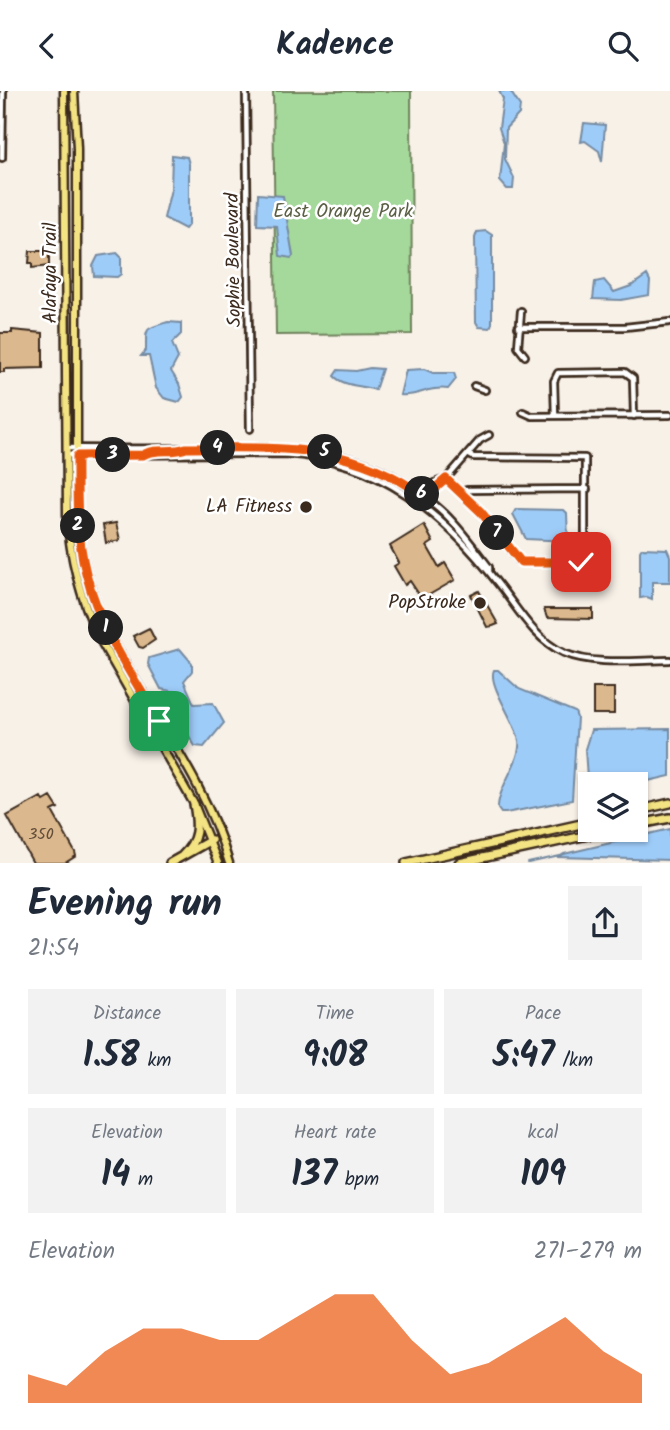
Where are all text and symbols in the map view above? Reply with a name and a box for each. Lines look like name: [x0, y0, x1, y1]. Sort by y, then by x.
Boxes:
text: Kadence: [276, 20, 394, 71]
icon: back: [28, 27, 66, 65]
icon: search: [604, 27, 642, 65]
street label: Sophie Boulevard: [218, 192, 250, 327]
park label: East Orange Park: [273, 197, 413, 227]
street label: Alafaya Trail: [36, 222, 66, 324]
pin: 4: [200, 431, 235, 465]
text: 4: [212, 432, 223, 462]
pin: 5: [308, 435, 342, 469]
text: 5: [320, 436, 329, 466]
pin: 3: [96, 437, 130, 473]
text: 3: [107, 439, 118, 469]
pin: 6: [404, 477, 440, 511]
text: 6: [416, 478, 427, 508]
place label: LA Fitness: [206, 492, 292, 522]
marker: LA Fitness: [298, 499, 314, 515]
pin: 2: [60, 509, 96, 543]
text: 2: [72, 510, 83, 540]
pin: 7: [480, 515, 514, 551]
text: 7: [492, 517, 501, 547]
pin: [551, 532, 611, 592]
icon: check: [562, 543, 600, 581]
place label: PopStroke: [388, 588, 466, 618]
marker: PopStroke: [472, 595, 488, 611]
pin: 1: [88, 611, 124, 645]
text: 1: [103, 612, 108, 642]
pin: [129, 691, 189, 751]
icon: arrive: [140, 702, 178, 740]
map controls: [578, 772, 648, 842]
button: layers: [578, 772, 648, 842]
house number: 350: [28, 822, 54, 847]
text: Evening run: [28, 875, 222, 935]
button: share: [568, 886, 642, 960]
text: 21:54: [28, 931, 79, 967]
text: Distance: [93, 999, 161, 1029]
text: Time: [316, 999, 354, 1029]
text: Pace: [525, 999, 561, 1029]
text: 1.58: [83, 1029, 140, 1085]
text: 9:08: [303, 1029, 367, 1085]
text: 5:47: [493, 1029, 555, 1085]
text: km: [140, 1046, 171, 1076]
text: /km: [555, 1046, 593, 1076]
text: Elevation: [91, 1118, 163, 1148]
text: Heart rate: [294, 1118, 376, 1148]
text: kcal: [528, 1118, 558, 1148]
text: 14: [101, 1148, 130, 1204]
text: 137: [291, 1148, 337, 1204]
text: 109: [520, 1148, 566, 1204]
text: m: [130, 1165, 153, 1195]
text: bpm: [337, 1165, 379, 1195]
text: Elevation: [28, 1234, 115, 1270]
text: 271–279 m: [534, 1234, 642, 1270]

